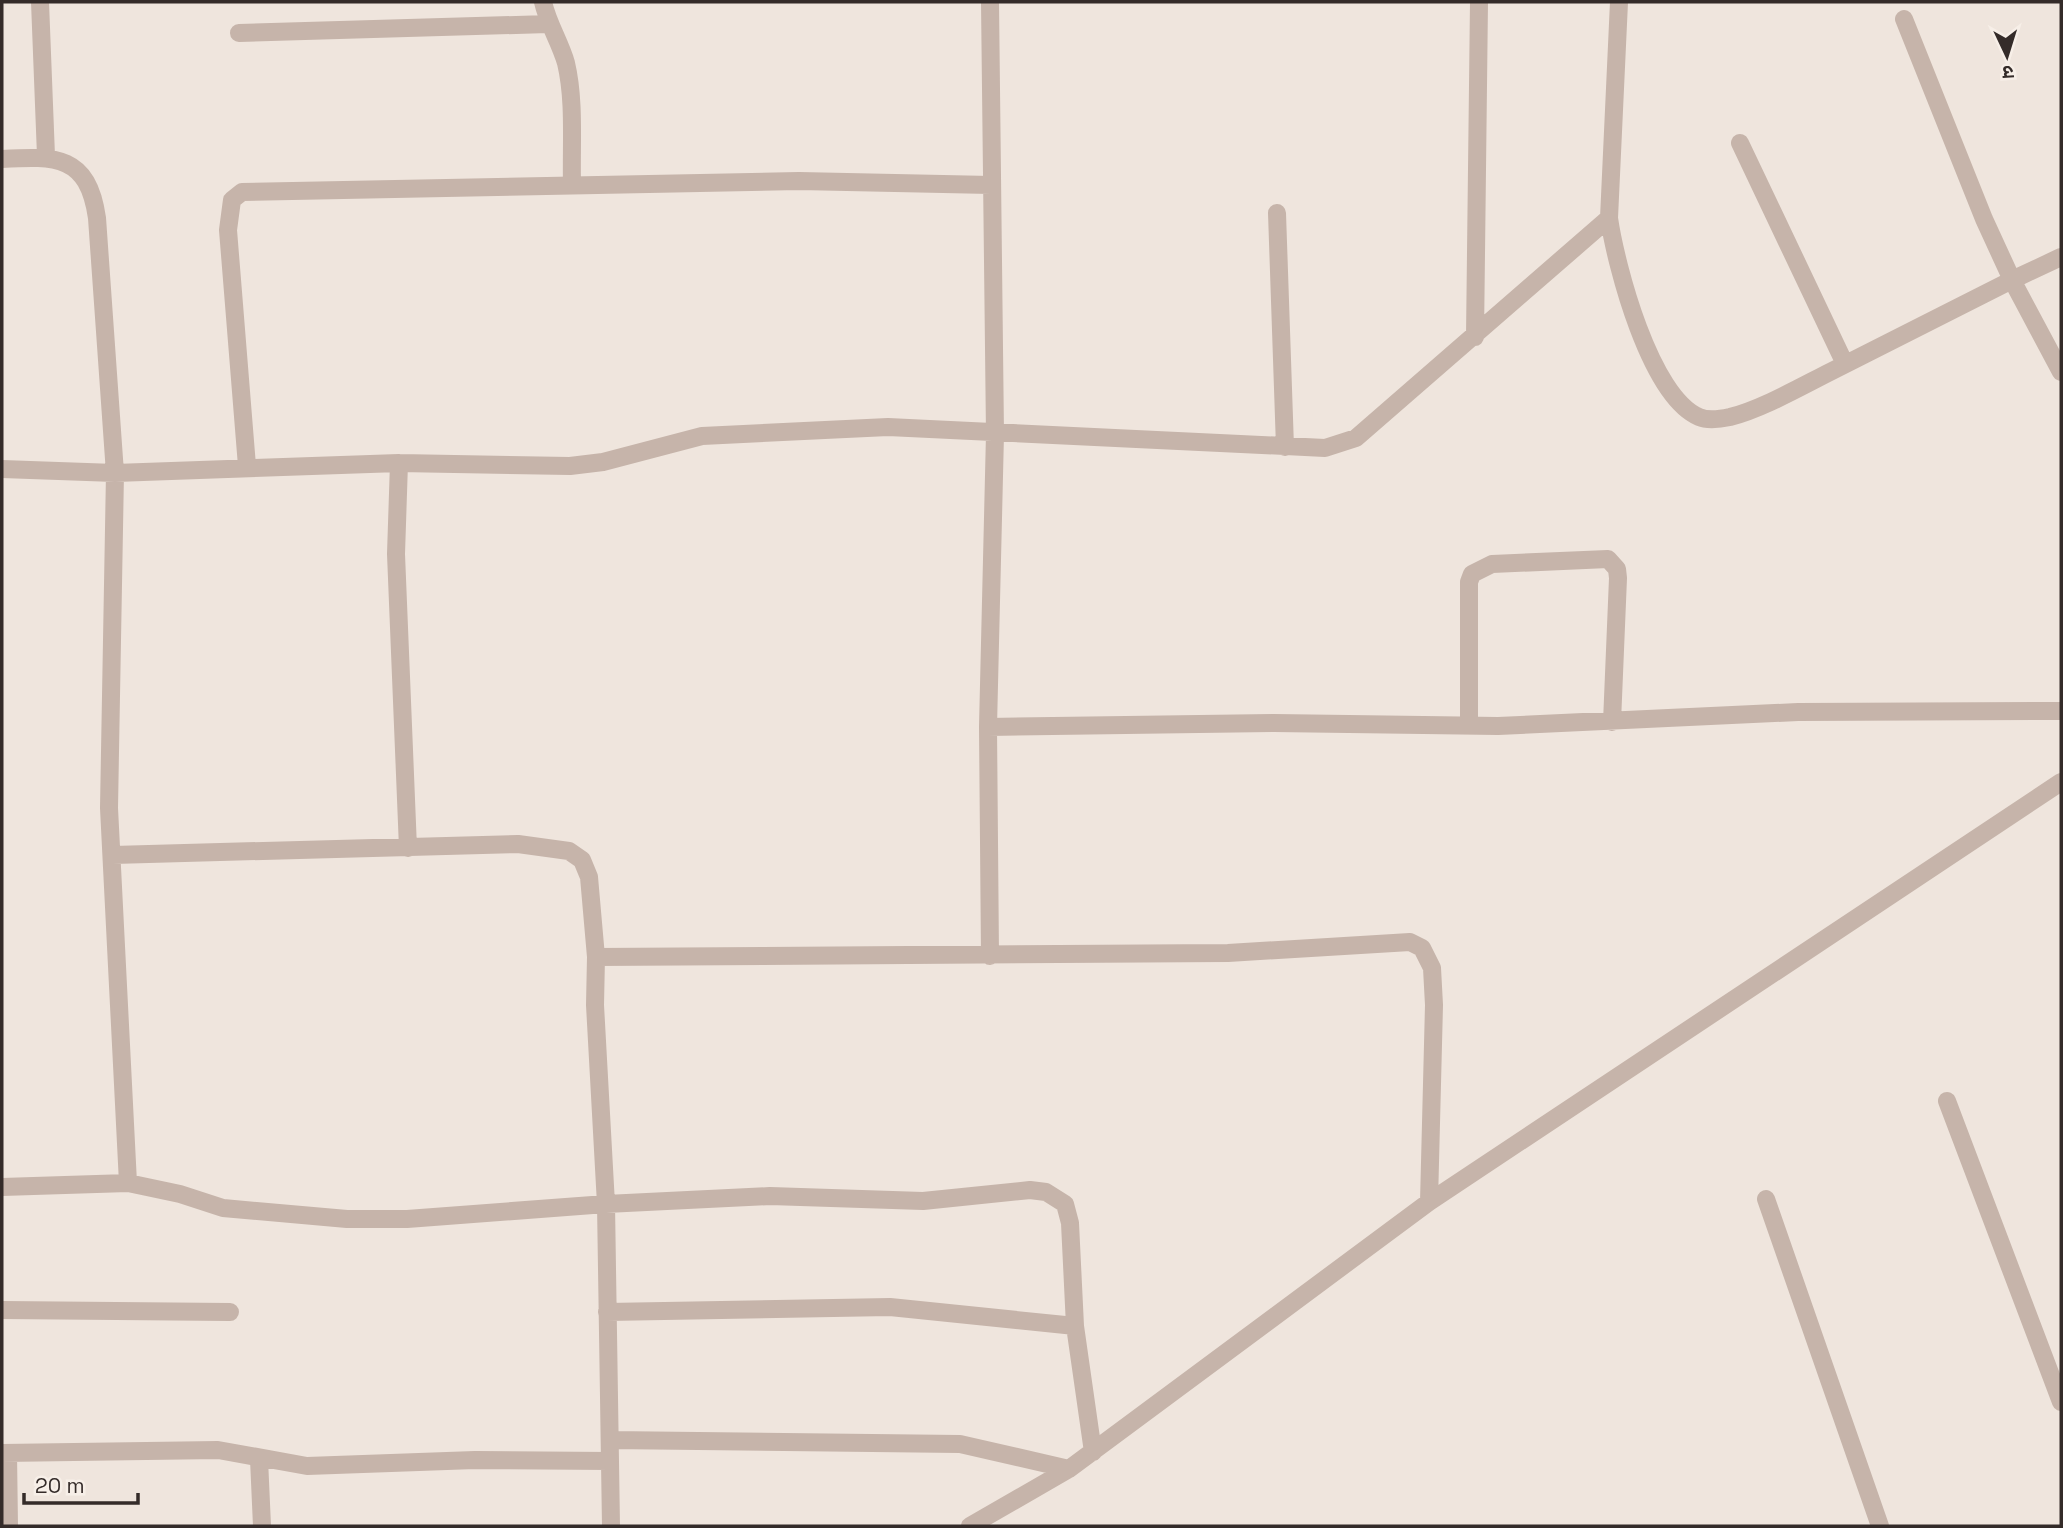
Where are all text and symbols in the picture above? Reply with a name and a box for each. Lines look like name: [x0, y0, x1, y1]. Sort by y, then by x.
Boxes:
north arrow: [1972, 21, 2042, 91]
text: उ: [2001, 60, 2015, 85]
scale bar: [24, 1462, 138, 1506]
text: 20 m: [35, 1472, 85, 1499]

